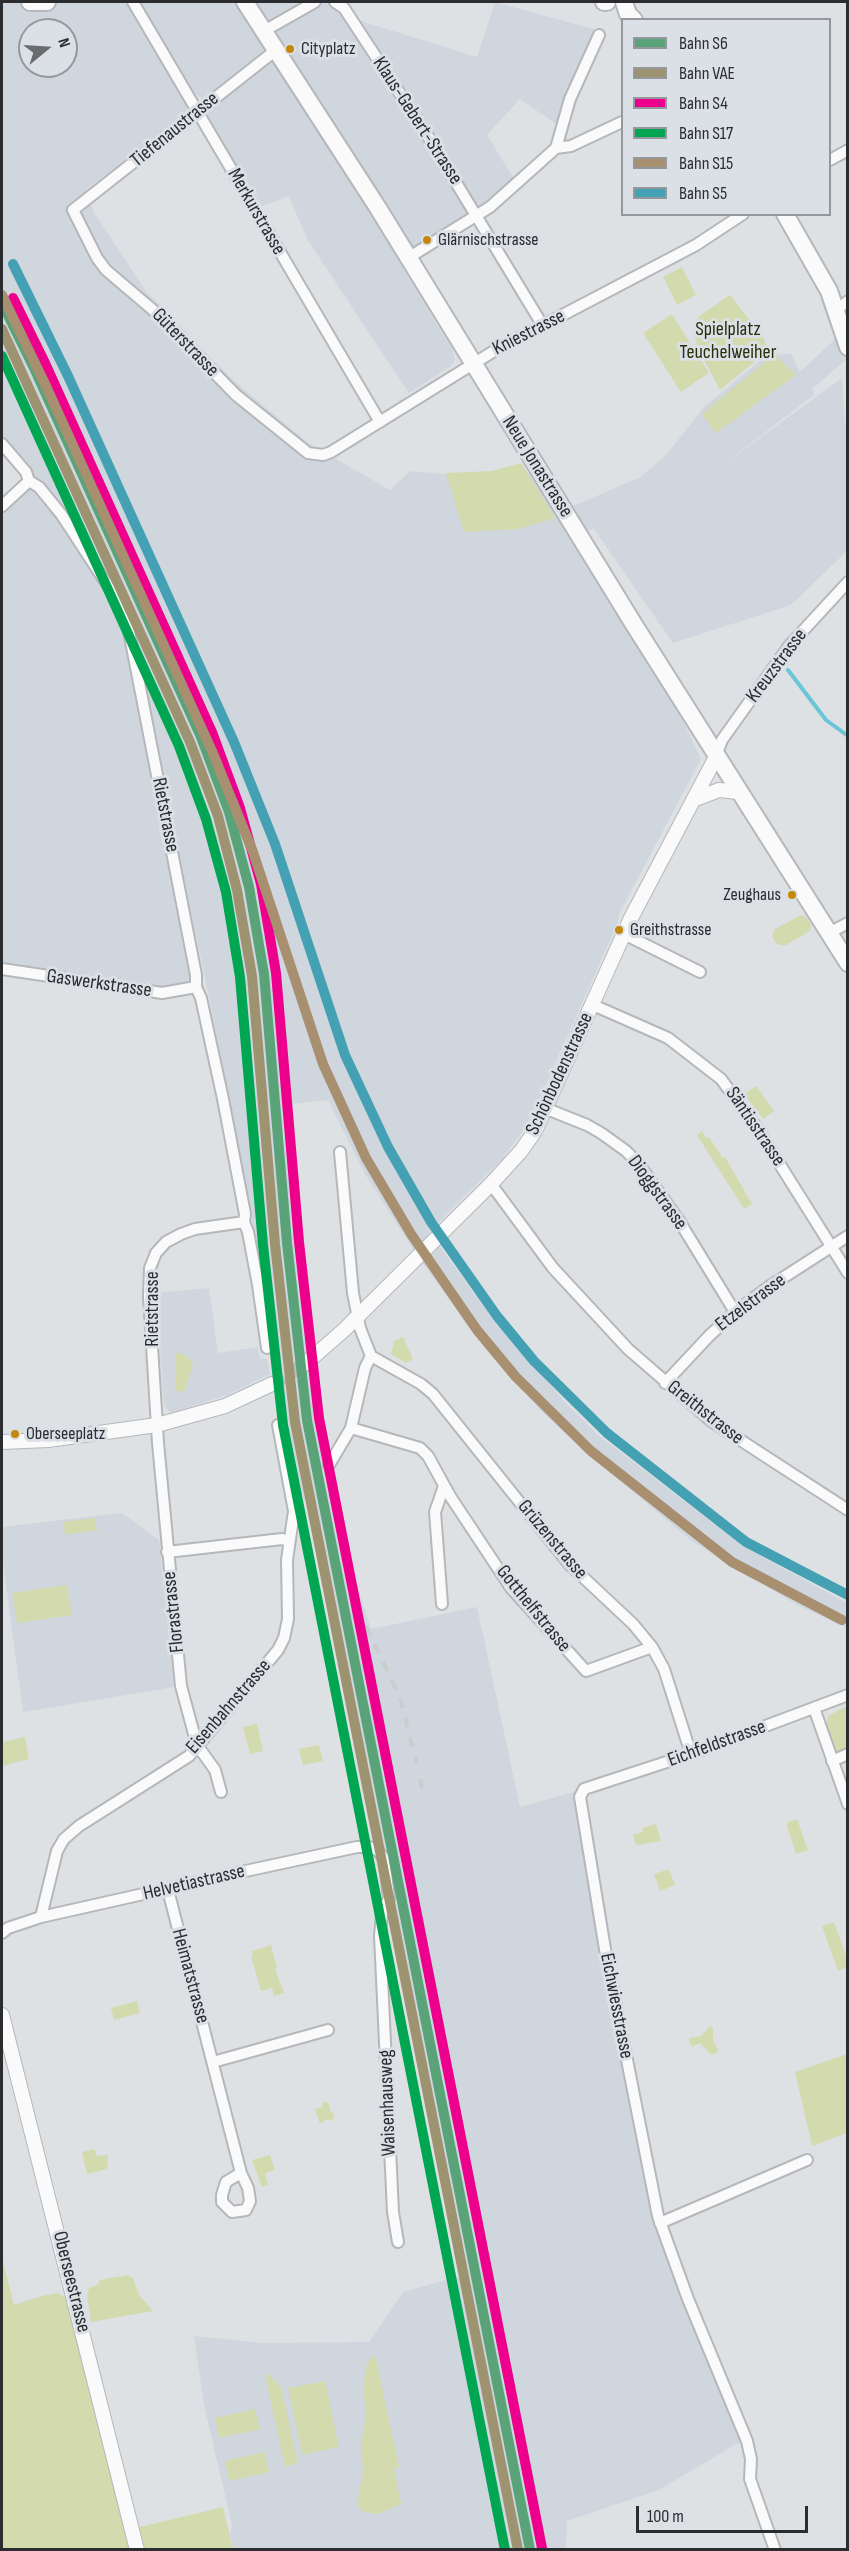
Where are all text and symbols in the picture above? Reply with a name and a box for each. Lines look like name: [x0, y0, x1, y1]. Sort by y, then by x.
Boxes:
north arrow: [18, 18, 78, 78]
legend: [621, 18, 831, 216]
text: Bahn S6: [679, 33, 728, 54]
text: N: [53, 36, 74, 50]
place label: Cityplatz: [301, 38, 355, 60]
marker: Cityplatz: [284, 43, 296, 55]
street label: Klaus-Gebert-Strasse: [367, 53, 467, 189]
text: Bahn VAE: [679, 63, 735, 84]
street label: Tiefenaustrasse: [126, 87, 224, 173]
text: Bahn S4: [679, 93, 728, 114]
text: Bahn S17: [679, 123, 733, 144]
text: Bahn S15: [679, 153, 733, 174]
street label: Merkurstrasse: [222, 165, 290, 259]
text: Bahn S5: [679, 183, 727, 204]
place label: Glärnischstrasse: [438, 229, 539, 251]
marker: Glärnischstrasse: [421, 234, 433, 246]
street label: Güterstrasse: [146, 304, 224, 382]
street label: Kniestrasse: [489, 305, 569, 361]
park label: Spielplatz Teuchelweiher: [680, 318, 776, 365]
street label: Neue Jonastrasse: [496, 412, 578, 522]
street label: Kreuzstrasse: [741, 624, 813, 708]
street label: Rietstrasse: [146, 776, 184, 854]
place label: Zeughaus: [723, 884, 781, 906]
marker: Zeughaus: [786, 889, 798, 901]
place label: Greithstrasse: [630, 919, 711, 941]
marker: Greithstrasse: [613, 924, 625, 936]
street label: Gaswerkstrasse: [45, 965, 153, 1003]
street label: Schönbodenstrasse: [521, 1009, 599, 1139]
street label: Säntisstrasse: [720, 1083, 790, 1171]
street label: Dioggstrasse: [622, 1151, 692, 1235]
street label: Etzelstrasse: [711, 1269, 791, 1337]
street label: Rietstrasse: [141, 1271, 165, 1347]
street label: Greithstrasse: [662, 1376, 748, 1450]
place label: Oberseeplatz: [26, 1423, 105, 1445]
marker: Oberseeplatz: [9, 1428, 21, 1440]
street label: Grüzenstrasse: [512, 1495, 592, 1585]
street label: Gotthelfstrasse: [491, 1561, 575, 1657]
street label: Florastrasse: [158, 1570, 190, 1654]
street label: Eisenbahnstrasse: [181, 1655, 277, 1759]
street label: Eichfeldstrasse: [665, 1715, 769, 1773]
street label: Helvetiastrasse: [141, 1860, 247, 1906]
street label: Heimatstrasse: [166, 1926, 214, 2026]
street label: Eichwiesstrasse: [594, 1951, 638, 2061]
street label: Waisenhausweg: [374, 2049, 402, 2157]
street label: Oberseestrasse: [47, 2229, 95, 2335]
scale bar: [639, 2494, 812, 2532]
text: 100 m: [647, 2506, 684, 2527]

